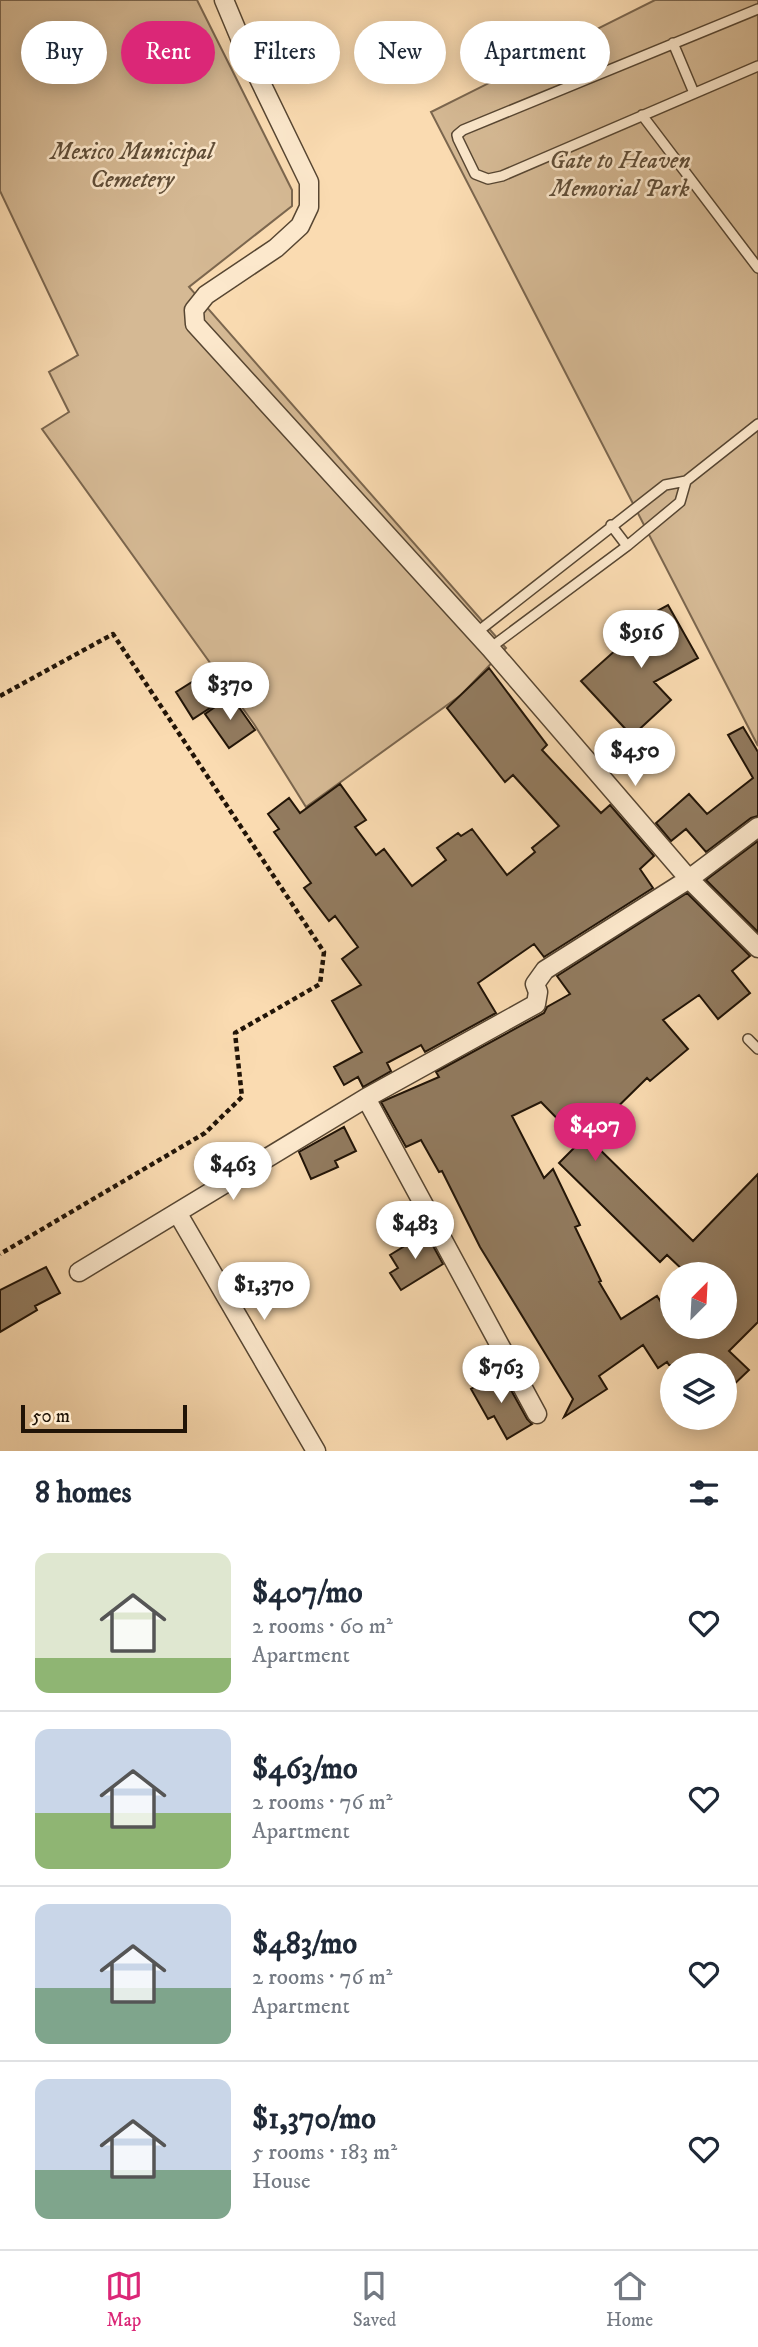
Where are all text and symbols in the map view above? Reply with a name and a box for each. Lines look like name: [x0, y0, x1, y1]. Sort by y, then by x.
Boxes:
chip: Buy: [21, 21, 107, 84]
chip: Rent: [121, 21, 215, 84]
chip: Filters: [229, 21, 340, 84]
chip: New: [354, 21, 446, 84]
chip: Apartment: [460, 21, 610, 84]
park label: Mexico Municipal Cemetery: [49, 137, 216, 195]
park label: Gate to Heaven Memorial Park: [548, 146, 690, 204]
pin: $916: [600, 610, 682, 670]
text: $916: [619, 618, 663, 647]
pin: $370: [189, 662, 271, 722]
text: $370: [207, 670, 253, 699]
pin: $450: [594, 728, 676, 788]
text: $450: [610, 736, 660, 765]
pin: $407: [554, 1104, 636, 1163]
text: $407: [570, 1111, 620, 1140]
pin: $463: [192, 1142, 274, 1202]
text: $463: [210, 1150, 256, 1179]
pin: $483: [374, 1202, 456, 1261]
text: $483: [392, 1209, 438, 1238]
pin: $1,370: [207, 1262, 321, 1322]
north arrow: [660, 1262, 737, 1339]
map controls: [660, 1262, 737, 1430]
text: $1,370: [234, 1270, 294, 1299]
pin: $763: [460, 1346, 542, 1405]
text: $763: [478, 1353, 524, 1382]
button: layers: [660, 1353, 737, 1430]
scale bar: [21, 1402, 187, 1434]
text: 50 m: [32, 1405, 70, 1428]
icon: filters: [685, 1474, 723, 1512]
text: 8 homes: [35, 1475, 132, 1512]
text: $407/mo: [252, 1575, 363, 1612]
icon: home: [91, 1581, 175, 1665]
icon: heart: [685, 1604, 723, 1642]
text: 2 rooms · 60 m²: [252, 1612, 393, 1641]
text: Apartment: [252, 1641, 350, 1670]
text: $463/mo: [252, 1751, 358, 1788]
icon: home: [91, 1757, 175, 1841]
icon: heart: [685, 1780, 723, 1818]
text: 2 rooms · 76 m²: [252, 1788, 392, 1817]
text: Apartment: [252, 1817, 350, 1846]
text: $483/mo: [252, 1926, 357, 1963]
icon: home: [91, 1932, 175, 2016]
icon: heart: [685, 1955, 723, 1993]
text: 2 rooms · 76 m²: [252, 1963, 392, 1992]
text: Apartment: [252, 1992, 350, 2021]
text: $1,370/mo: [252, 2101, 376, 2138]
icon: home: [91, 2107, 175, 2191]
icon: heart: [685, 2130, 723, 2168]
text: 5 rooms · 183 m²: [252, 2138, 397, 2167]
text: House: [252, 2167, 310, 2196]
tab: Map: [105, 2267, 143, 2332]
tab: Saved: [353, 2267, 396, 2332]
tab: Home: [606, 2267, 653, 2332]

